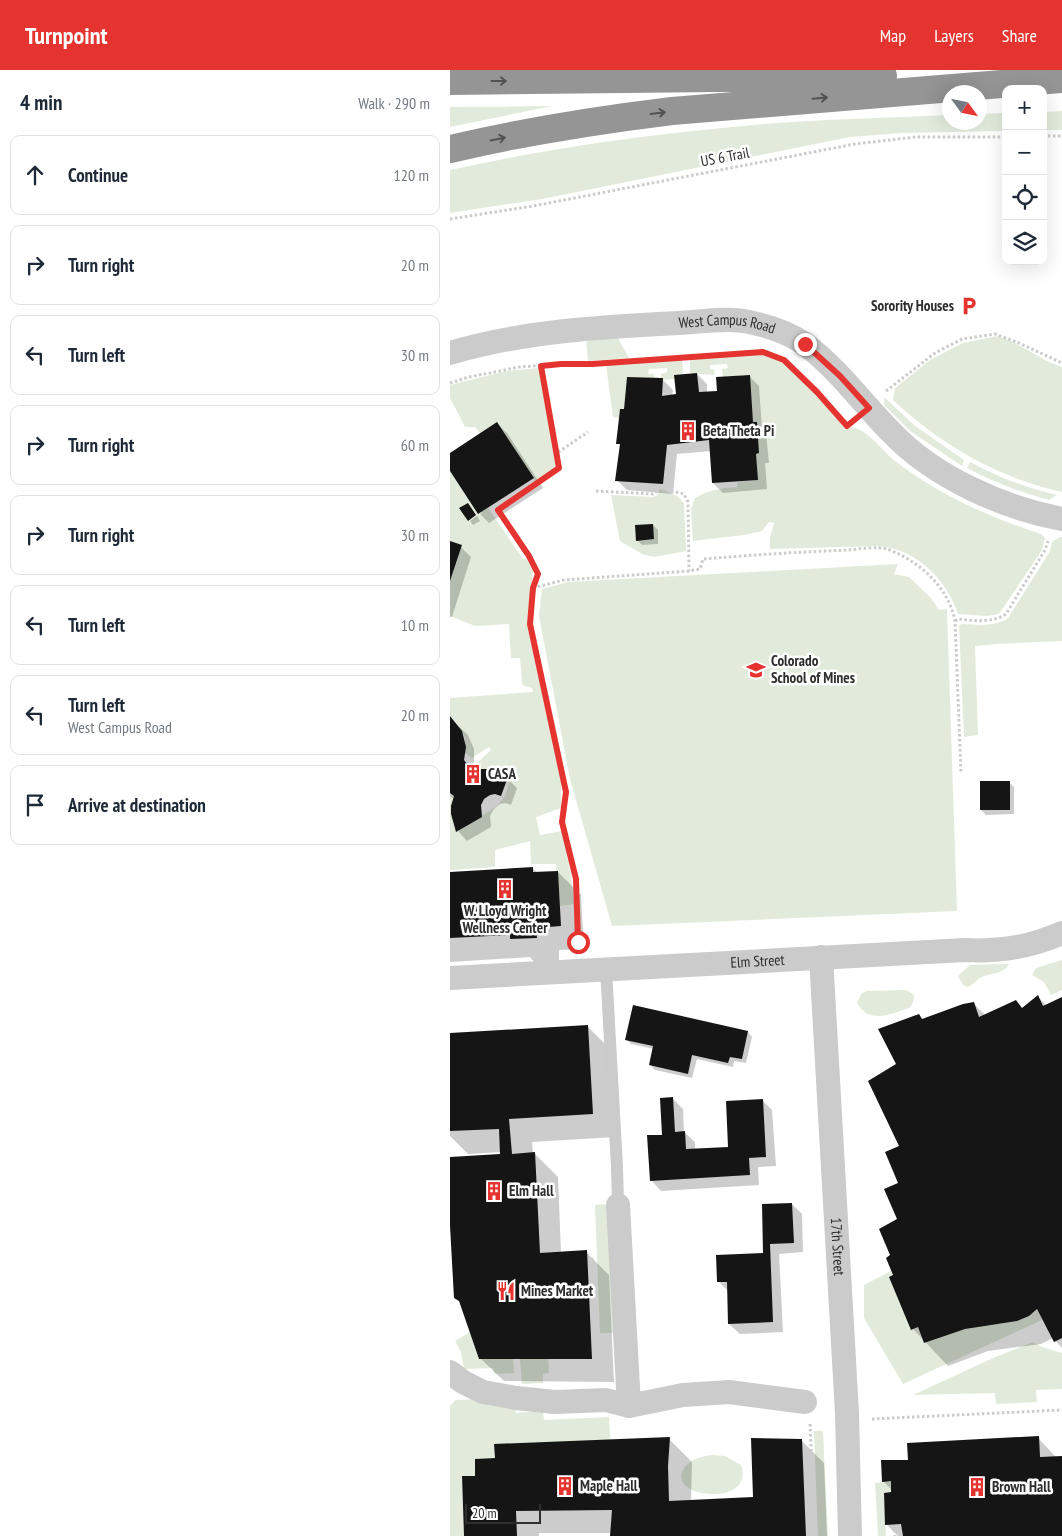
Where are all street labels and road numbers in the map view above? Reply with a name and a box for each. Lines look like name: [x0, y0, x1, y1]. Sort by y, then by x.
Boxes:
street label: US 6 Trail: [699, 142, 751, 171]
street label: West Campus Road: [678, 310, 778, 338]
street label: Elm Street: [730, 950, 785, 972]
street label: 17th Street: [827, 1217, 849, 1276]

